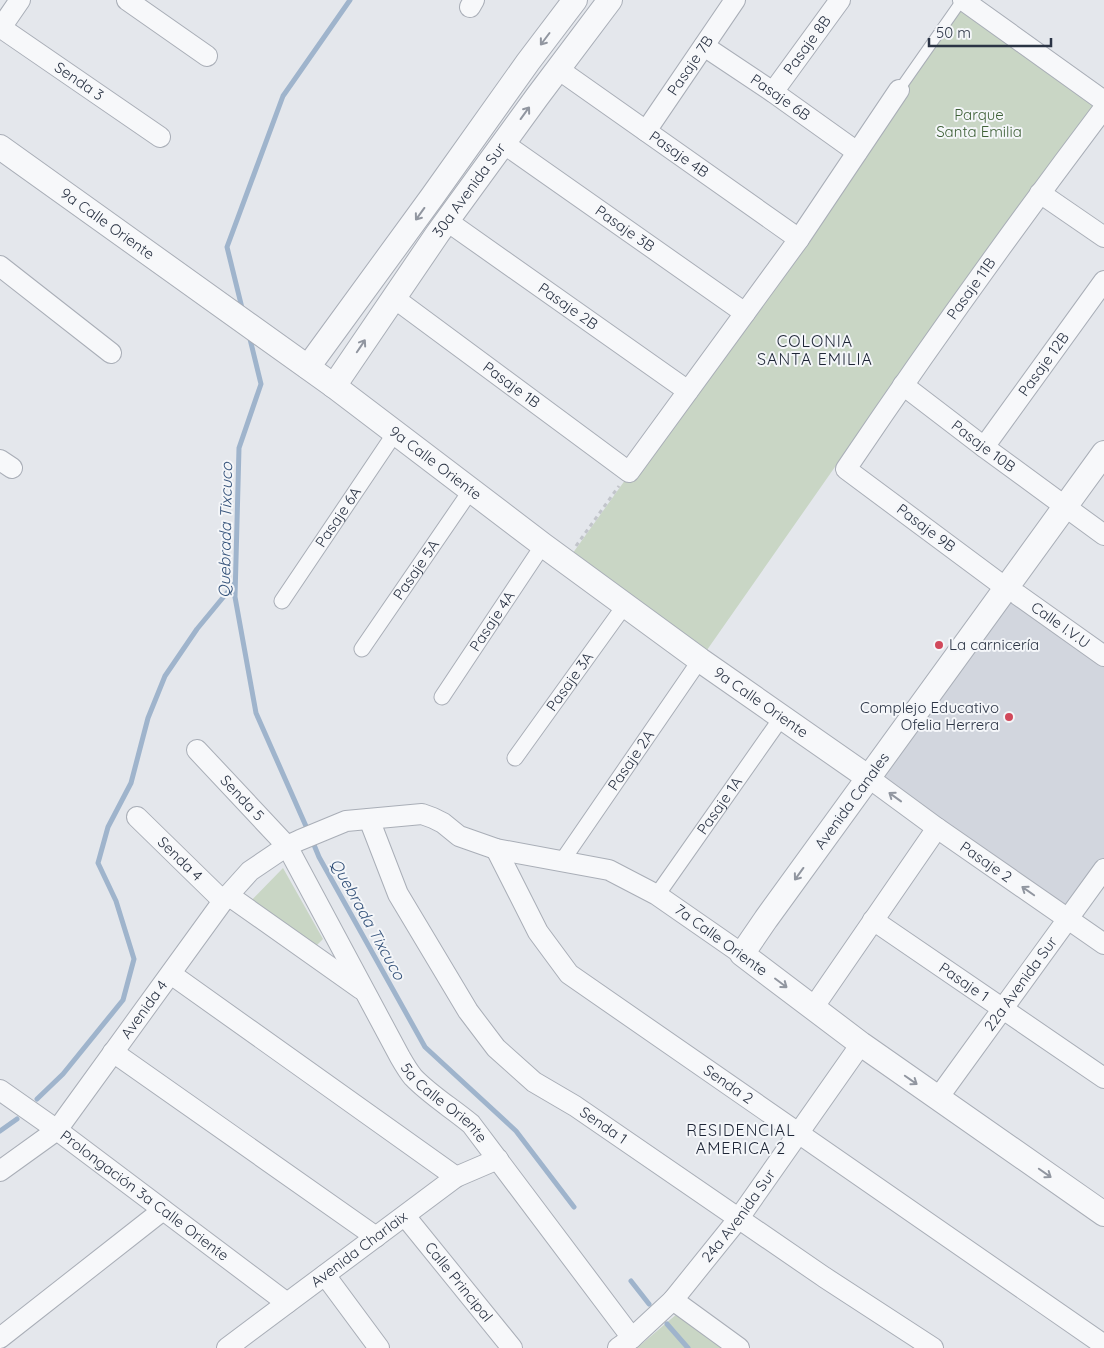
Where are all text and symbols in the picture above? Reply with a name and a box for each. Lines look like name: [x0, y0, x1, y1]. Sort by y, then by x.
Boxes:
street label: Pasaje 8B: [779, 11, 835, 78]
scale bar: [929, 15, 1052, 47]
text: 50 m: [936, 23, 971, 42]
one-way arrow: [540, 32, 550, 46]
street label: Pasaje 7B: [663, 32, 717, 99]
street label: Senda 3: [51, 57, 108, 105]
street label: Pasaje 6B: [747, 70, 814, 125]
park label: Parque Santa Emilia: [936, 105, 1022, 141]
one-way arrow: [520, 106, 530, 120]
street label: Pasaje 4B: [646, 126, 713, 182]
street label: 30a Avenida Sur: [428, 139, 510, 241]
street label: 9a Calle Oriente: [57, 183, 158, 263]
street label: Pasaje 3B: [592, 201, 659, 256]
one-way arrow: [415, 207, 425, 221]
street label: Pasaje 11B: [942, 253, 1000, 323]
street label: Pasaje 2B: [535, 278, 602, 334]
street label: Pasaje 12B: [1014, 328, 1073, 400]
district label: COLONIA SANTA EMILIA: [757, 331, 873, 369]
one-way arrow: [356, 339, 366, 353]
street label: Pasaje 1B: [479, 357, 544, 412]
street label: Pasaje 10B: [948, 416, 1020, 476]
street label: 9a Calle Oriente: [386, 422, 486, 504]
water label: Quebrada Tixcuco: [214, 461, 236, 598]
street label: Pasaje 6A: [311, 483, 365, 551]
street label: Pasaje 9B: [893, 499, 960, 556]
street label: Pasaje 5A: [389, 536, 443, 603]
street label: Pasaje 4A: [465, 587, 519, 655]
street label: Calle I.V.U: [1027, 597, 1094, 652]
place label: La carnicería: [949, 635, 1039, 654]
marker: La carnicería: [933, 639, 945, 651]
street label: Pasaje 3A: [542, 648, 597, 715]
street label: 9a Calle Oriente: [710, 662, 812, 742]
place label: Complejo Educativo Ofelia Herrera: [860, 698, 999, 734]
marker: Complejo Educativo Ofelia Herrera: [1003, 711, 1015, 723]
street label: Pasaje 2A: [603, 726, 658, 794]
street label: Avenida Canales: [810, 749, 893, 853]
street label: Senda 5: [216, 771, 269, 825]
street label: Pasaje 1A: [692, 773, 746, 838]
one-way arrow: [889, 792, 902, 803]
street label: Senda 4: [154, 832, 207, 885]
street label: Pasaje 2: [957, 837, 1016, 886]
water label: Quebrada Tixcuco: [326, 855, 410, 984]
one-way arrow: [794, 867, 804, 881]
one-way arrow: [1021, 886, 1035, 896]
street label: 7a Calle Oriente: [671, 900, 771, 980]
street label: 22a Avenida Sur: [980, 932, 1061, 1035]
street label: Pasaje 1: [935, 958, 993, 1005]
street label: Avenida 4: [116, 976, 172, 1042]
one-way arrow: [774, 978, 787, 989]
street label: 5a Calle Oriente: [397, 1059, 492, 1146]
street label: Senda 2: [700, 1060, 757, 1108]
one-way arrow: [904, 1075, 918, 1085]
street label: Senda 1: [576, 1102, 631, 1148]
district label: RESIDENCIAL AMERICA 2: [686, 1120, 796, 1158]
street label: Prolongación 3a Calle Oriente: [57, 1126, 233, 1265]
street label: 24a Avenida Sur: [697, 1165, 780, 1266]
one-way arrow: [1037, 1168, 1051, 1178]
street label: Avenida Charlaix: [307, 1207, 411, 1291]
street label: Calle Principal: [421, 1238, 497, 1326]

